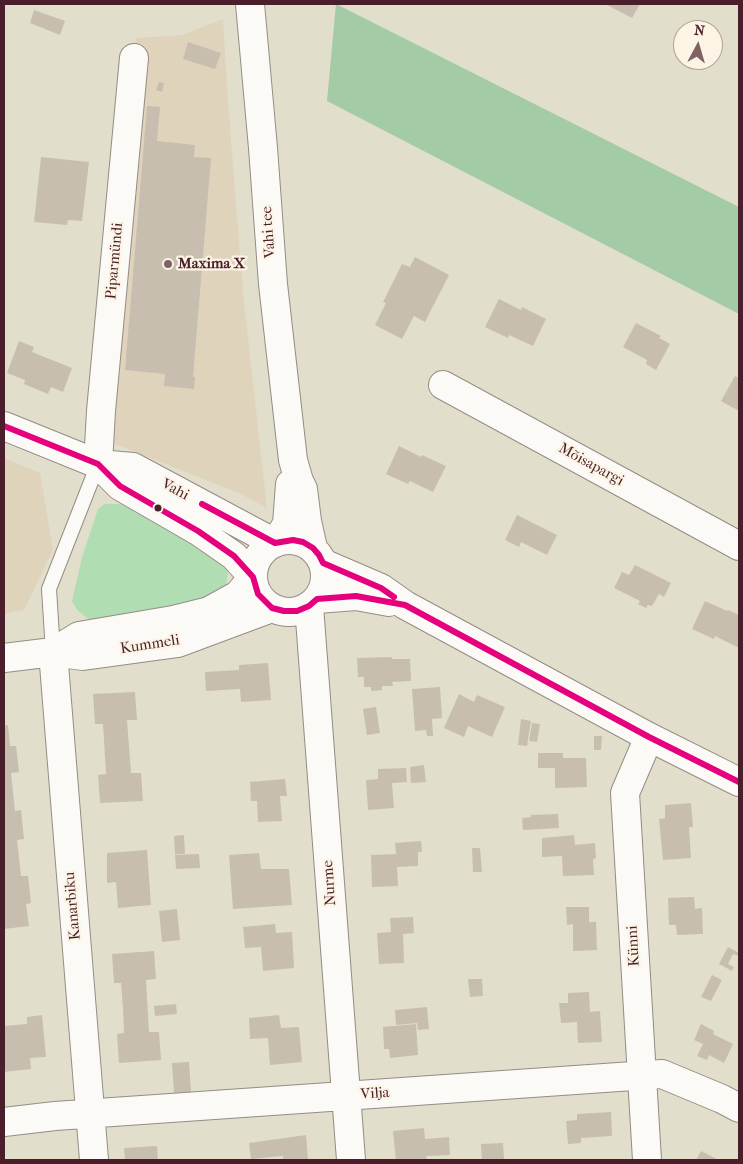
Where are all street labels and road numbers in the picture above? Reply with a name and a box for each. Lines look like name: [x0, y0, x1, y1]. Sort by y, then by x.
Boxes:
street label: Vahi tee: [258, 205, 280, 259]
street label: Piparmündi: [103, 222, 127, 300]
street label: Mõisapargi: [555, 440, 627, 490]
street label: Vahi: [158, 475, 192, 505]
street label: Kummeli: [119, 631, 181, 659]
street label: Nurme: [319, 860, 341, 906]
street label: Kanarbiku: [61, 871, 85, 941]
street label: Künni: [624, 925, 644, 967]
street label: Vilja: [360, 1084, 390, 1104]

